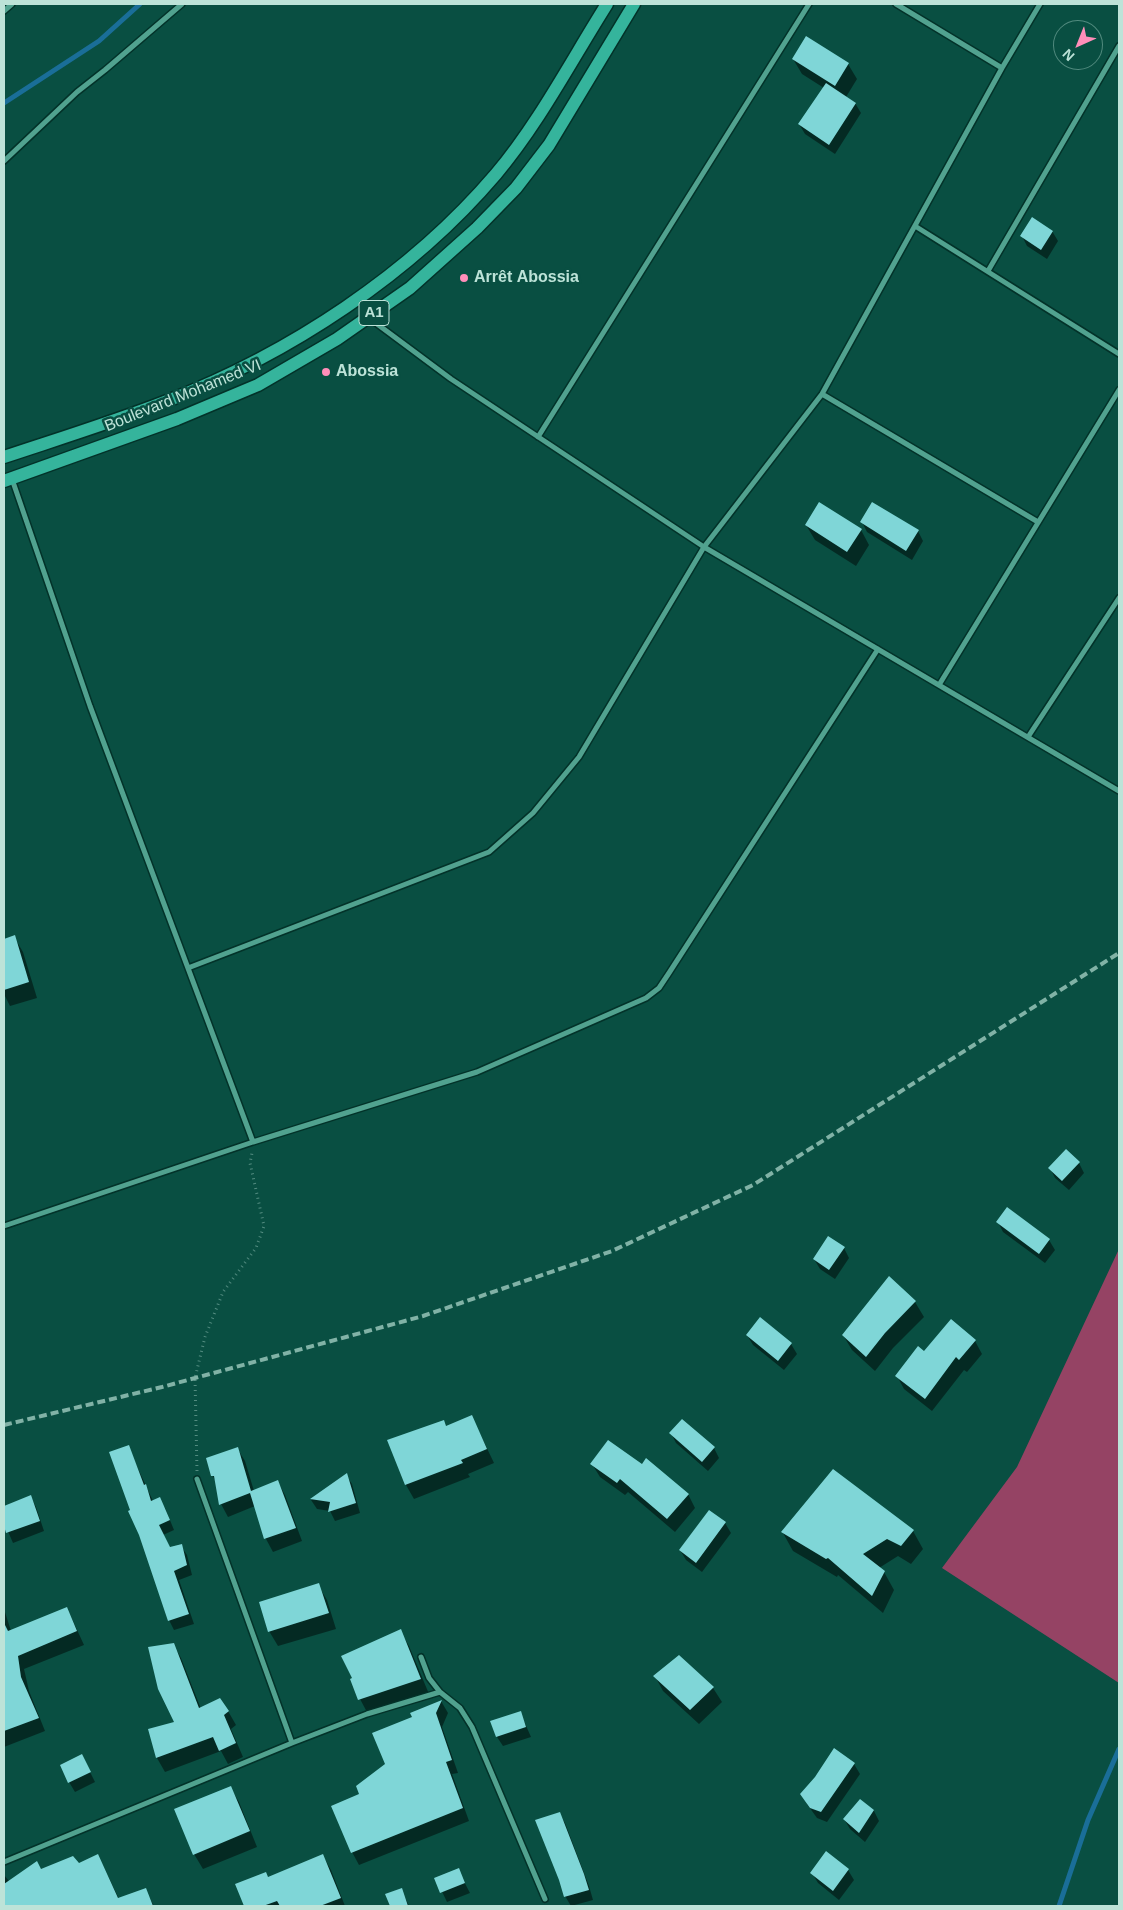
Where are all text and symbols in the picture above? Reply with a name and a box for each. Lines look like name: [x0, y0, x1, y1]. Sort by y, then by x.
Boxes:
north arrow: [1053, 20, 1103, 70]
text: N: [1059, 46, 1077, 64]
place label: Arrêt Abossia: [474, 268, 579, 288]
marker: Arrêt Abossia: [458, 272, 470, 284]
road number: A1: [359, 300, 389, 326]
street label: Boulevard Mohamed VI: [102, 356, 264, 436]
place label: Abossia: [336, 362, 398, 382]
marker: Abossia: [320, 366, 332, 378]

